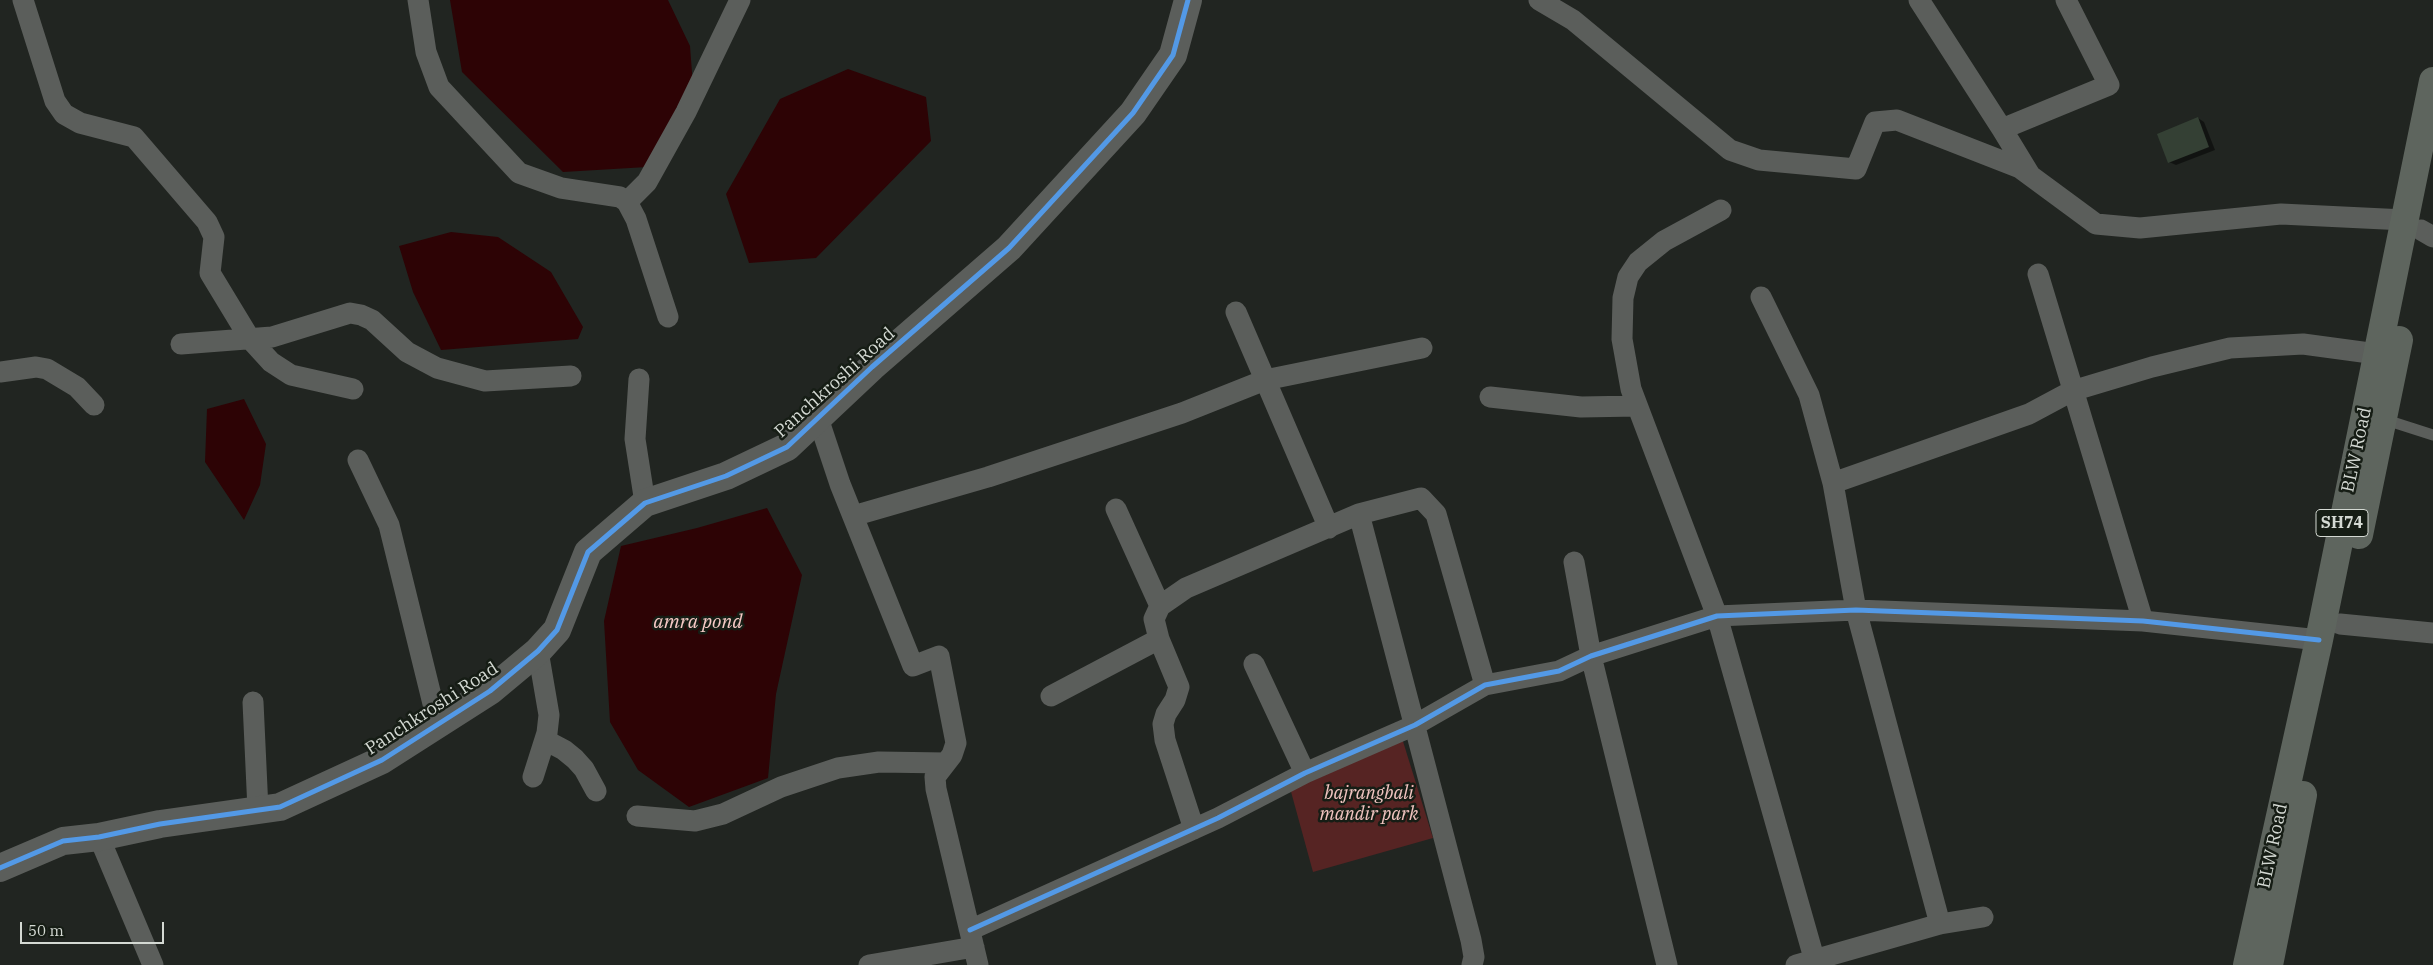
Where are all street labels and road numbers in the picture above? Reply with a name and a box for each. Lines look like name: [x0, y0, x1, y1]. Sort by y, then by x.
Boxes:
street label: Panchkroshi Road: [770, 323, 900, 443]
street label: BLW Road: [2337, 405, 2377, 495]
road number: SH74: [2316, 509, 2368, 536]
street label: Panchkroshi Road: [361, 658, 503, 760]
street label: BLW Road: [2253, 801, 2293, 891]

